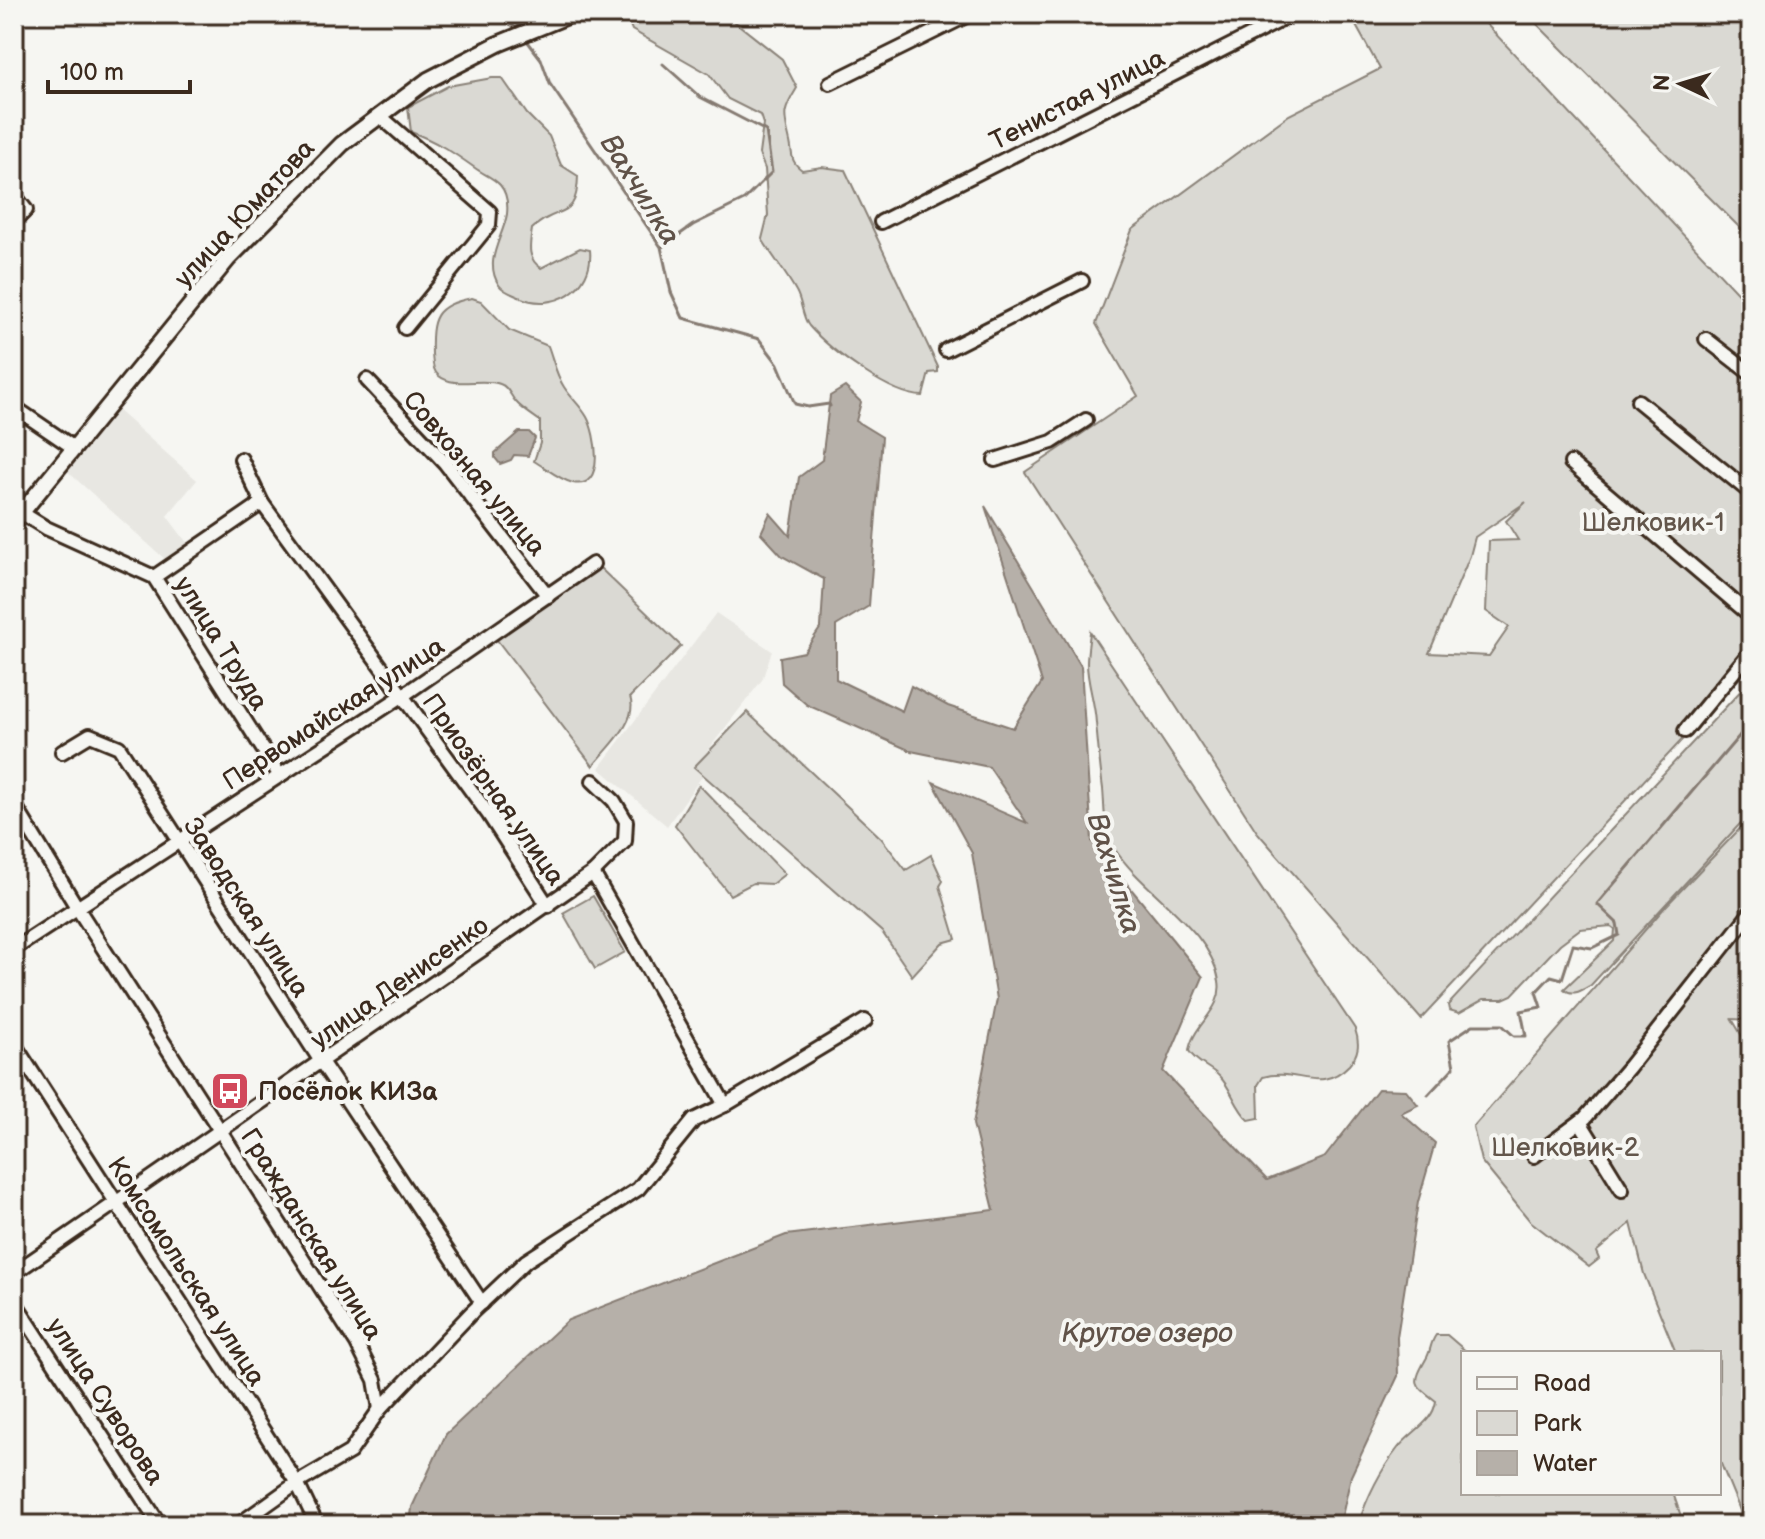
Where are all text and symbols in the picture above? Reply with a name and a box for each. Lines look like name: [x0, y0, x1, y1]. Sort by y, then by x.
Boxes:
street label: Тенистая улица: [985, 43, 1170, 158]
scale bar: [48, 44, 190, 94]
north arrow: [1641, 44, 1721, 124]
text: 100 m: [60, 58, 124, 87]
text: N: [1649, 74, 1677, 92]
water label: Вахчилка: [593, 128, 687, 251]
street label: улица Юматова: [169, 134, 322, 294]
street label: Совхозная улица: [396, 385, 552, 563]
park label: Шелковик-1: [1582, 508, 1724, 539]
street label: улица Труда: [167, 571, 274, 716]
street label: Первомайская улица: [217, 631, 450, 798]
street label: Приозёрная улица: [415, 688, 571, 892]
water label: Вахчилка: [1080, 809, 1148, 938]
street label: Заводская улица: [176, 812, 315, 1003]
street label: улица Денисенко: [305, 910, 495, 1056]
bus stop icon: Посёлок КИЗа: [209, 1070, 251, 1112]
place label: Посёлок КИЗа: [258, 1077, 438, 1108]
street label: Гражданская улица: [233, 1123, 388, 1346]
park label: Шелковик-2: [1491, 1133, 1640, 1164]
street label: Комсомольская улица: [100, 1151, 271, 1392]
street label: улица Суворова: [39, 1312, 170, 1491]
water label: Крутое озеро: [1061, 1317, 1233, 1350]
legend: [1461, 1351, 1721, 1495]
text: Road: [1533, 1369, 1591, 1398]
text: Park: [1533, 1409, 1581, 1438]
text: Water: [1533, 1449, 1597, 1478]

